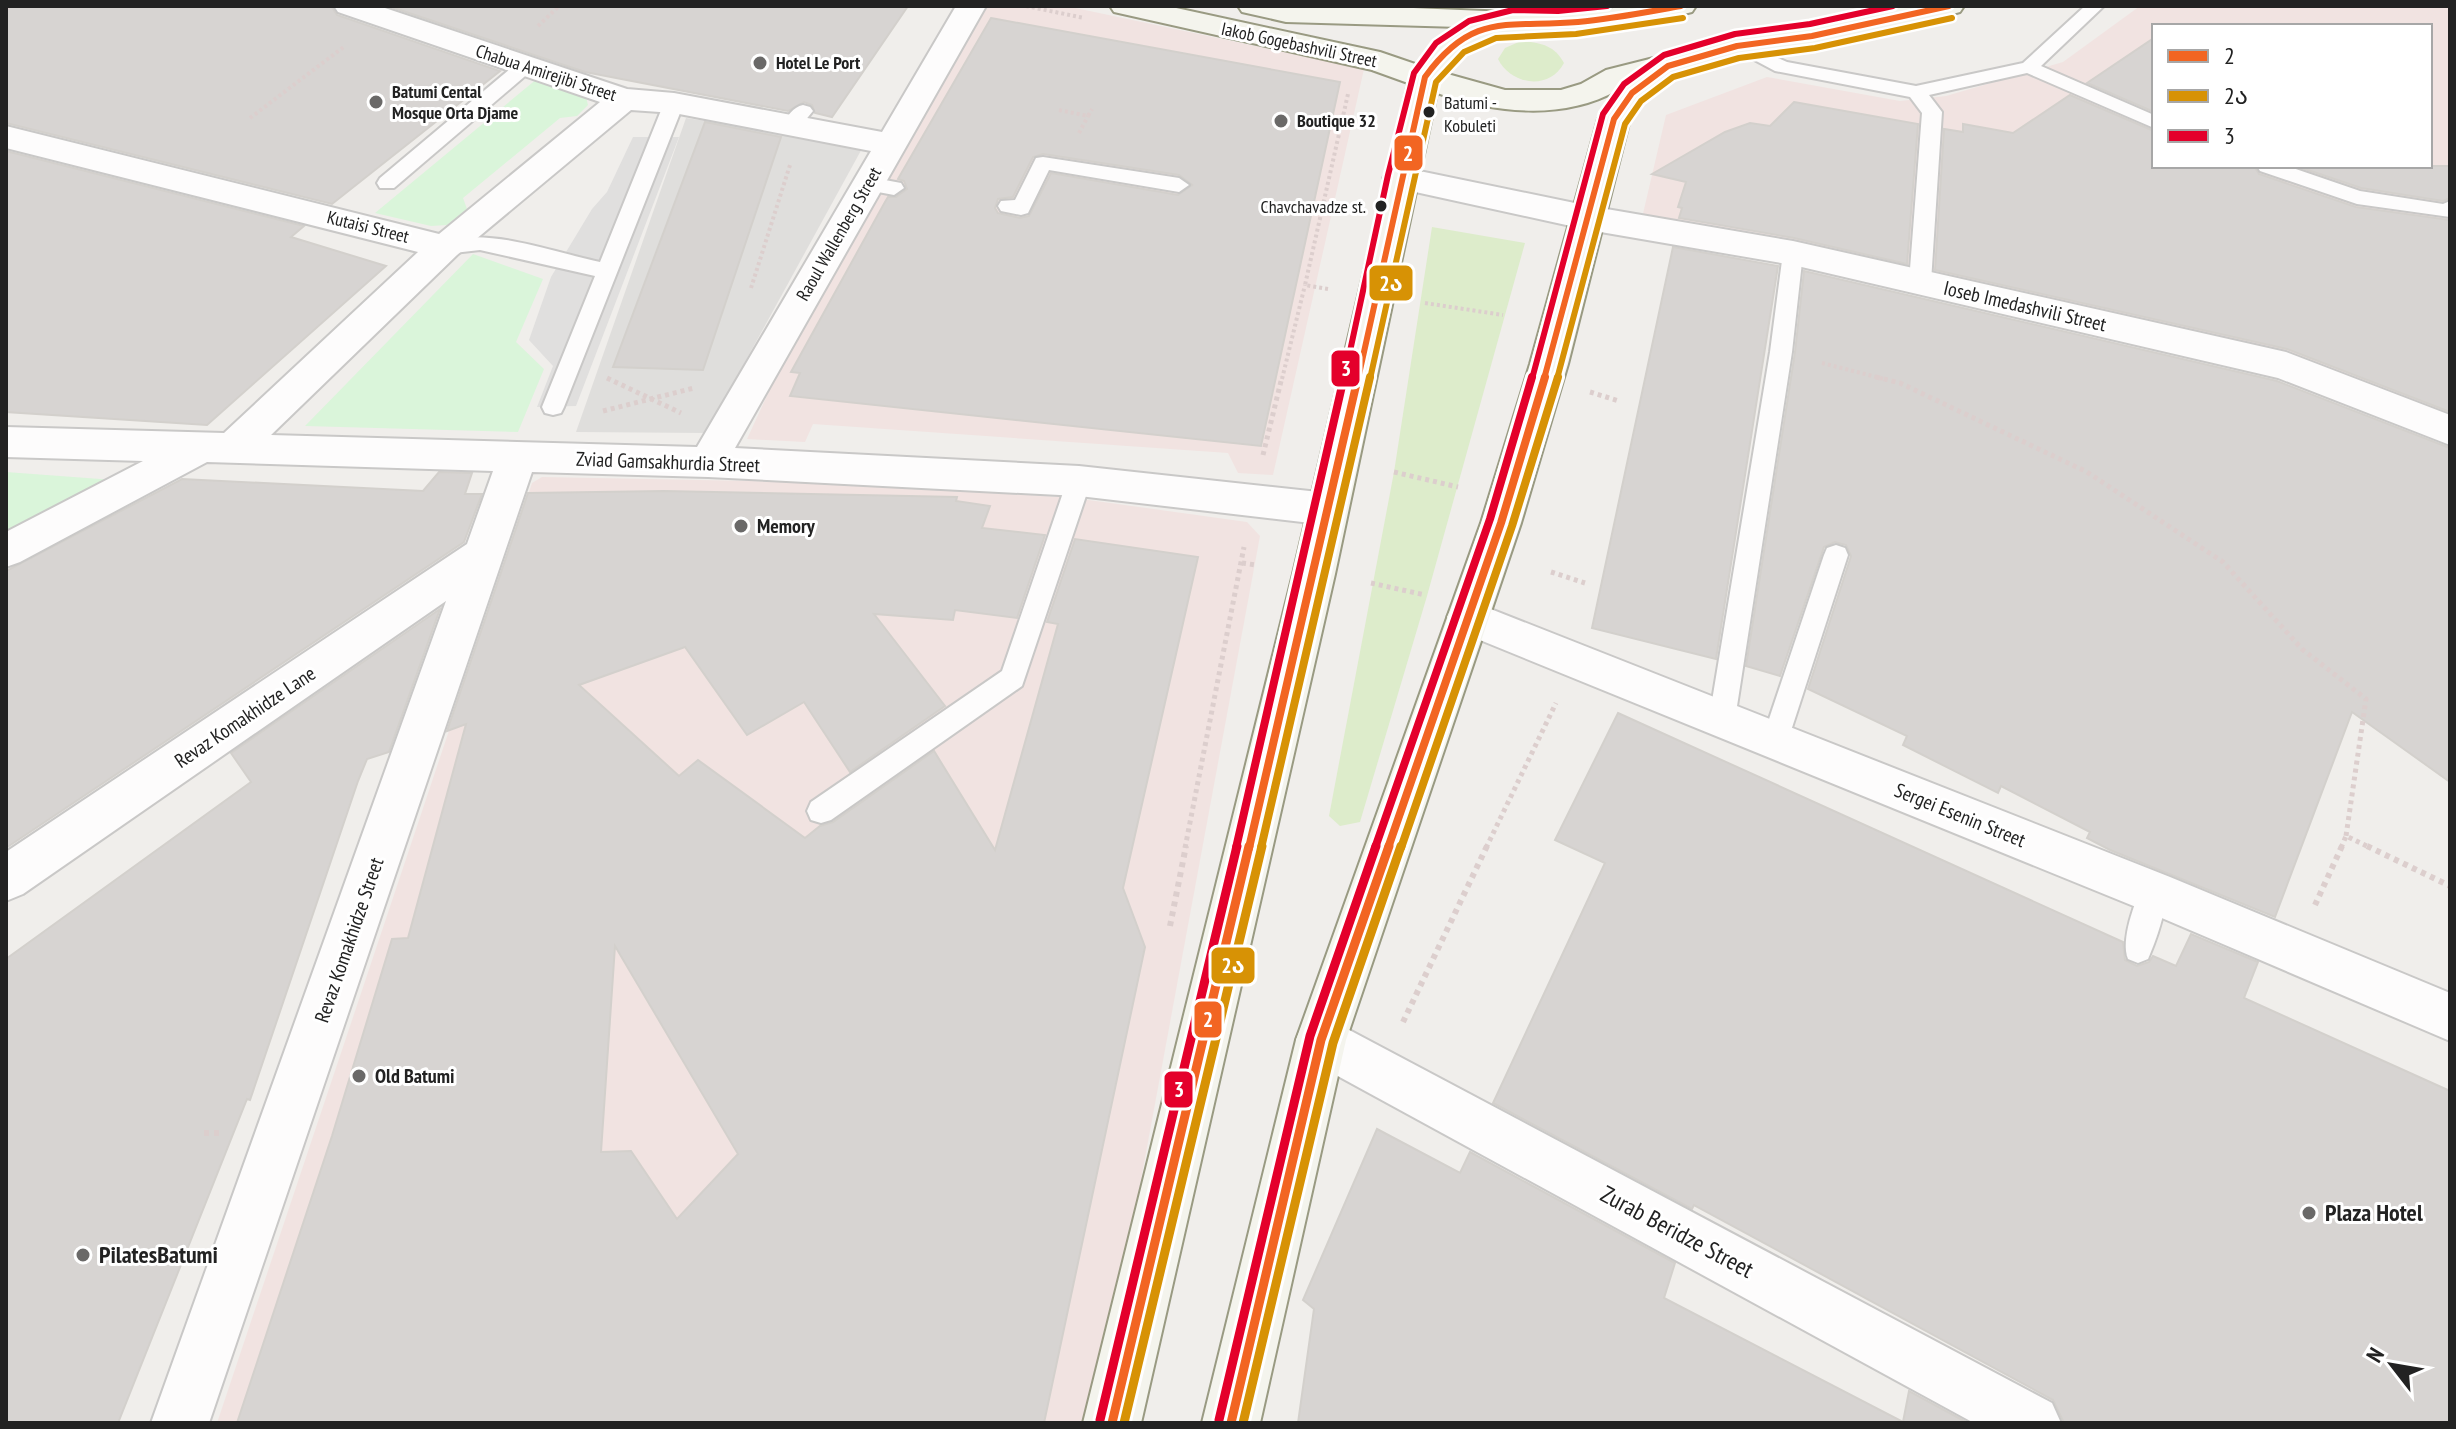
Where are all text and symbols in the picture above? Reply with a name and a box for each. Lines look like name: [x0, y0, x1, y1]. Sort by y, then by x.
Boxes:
street label: Iakob Gogebashvili Street: [1219, 17, 1379, 72]
legend: [2152, 24, 2432, 168]
street label: Chabua Amirejibi Street: [473, 39, 619, 106]
text: 2: [2224, 40, 2235, 71]
place label: Hotel Le Port: [776, 51, 861, 74]
marker: Hotel Le Port: [751, 54, 769, 72]
place label: Batumi Cental Mosque Orta Djame: [392, 80, 519, 124]
text: 2ა: [2224, 80, 2248, 111]
place label: Batumi - Kobuleti: [1444, 91, 1497, 137]
marker: Batumi Cental Mosque Orta Djame: [367, 93, 385, 111]
marker: Batumi - Kobuleti: [1421, 104, 1437, 120]
place label: Boutique 32: [1297, 109, 1376, 132]
marker: Boutique 32: [1272, 112, 1290, 130]
text: 3: [2224, 120, 2235, 151]
line badge: 2: [1393, 134, 1424, 172]
text: 2: [1403, 139, 1413, 167]
street label: Raoul Wallenberg Street: [791, 163, 886, 305]
place label: Chavchavadze st.: [1260, 195, 1366, 218]
marker: Chavchavadze st.: [1373, 198, 1389, 214]
street label: Kutaisi Street: [325, 205, 411, 248]
line badge: 2ა: [1368, 264, 1414, 302]
text: 2ა: [1379, 269, 1403, 297]
street label: Ioseb Imedashvili Street: [1941, 275, 2109, 337]
line badge: 3: [1330, 349, 1361, 388]
text: 3: [1341, 354, 1351, 382]
street label: Zviad Gamsakhurdia Street: [575, 446, 761, 478]
place label: Memory: [757, 513, 816, 539]
marker: Memory: [732, 517, 750, 535]
street label: Revaz Komakhidze Lane: [170, 660, 320, 774]
street label: Sergei Esenin Street: [1891, 777, 2030, 853]
street label: Revaz Komakhidze Street: [309, 854, 390, 1026]
line badge: 2ა: [1210, 946, 1256, 985]
text: 2ა: [1221, 951, 1245, 979]
line badge: 2: [1193, 1000, 1223, 1039]
text: 2: [1203, 1005, 1213, 1033]
place label: Old Batumi: [375, 1063, 454, 1089]
marker: Old Batumi: [350, 1067, 368, 1085]
line badge: 3: [1163, 1070, 1194, 1109]
text: 3: [1174, 1075, 1184, 1103]
street label: Zurab Beridze Street: [1595, 1178, 1759, 1285]
place label: Plaza Hotel: [2325, 1197, 2423, 1228]
marker: Plaza Hotel: [2300, 1204, 2318, 1222]
place label: PilatesBatumi: [99, 1239, 218, 1270]
marker: PilatesBatumi: [74, 1246, 92, 1264]
north arrow: [2352, 1325, 2432, 1405]
text: N: [2360, 1342, 2390, 1367]

